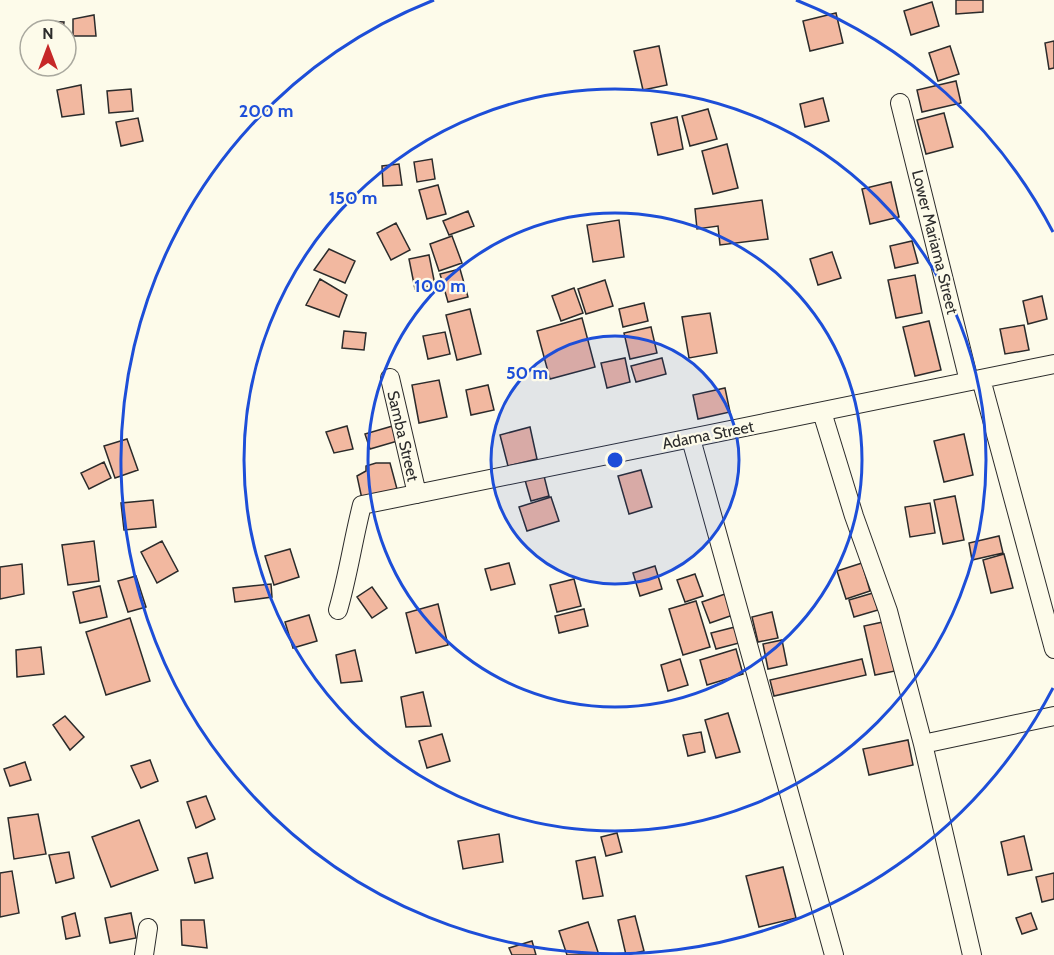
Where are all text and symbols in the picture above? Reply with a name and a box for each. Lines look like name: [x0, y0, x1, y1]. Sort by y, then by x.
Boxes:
north arrow: [18, 18, 78, 78]
text: N: [42, 24, 54, 43]
text: 200 m: [239, 100, 293, 122]
street label: Lower Mariama Street: [908, 168, 962, 317]
text: 150 m: [329, 187, 377, 209]
text: 100 m: [414, 275, 466, 297]
text: 50 m: [506, 362, 548, 384]
street label: Samba Street: [383, 389, 423, 484]
street label: Adama Street: [661, 417, 756, 453]
centre of rings: [605, 450, 625, 470]

